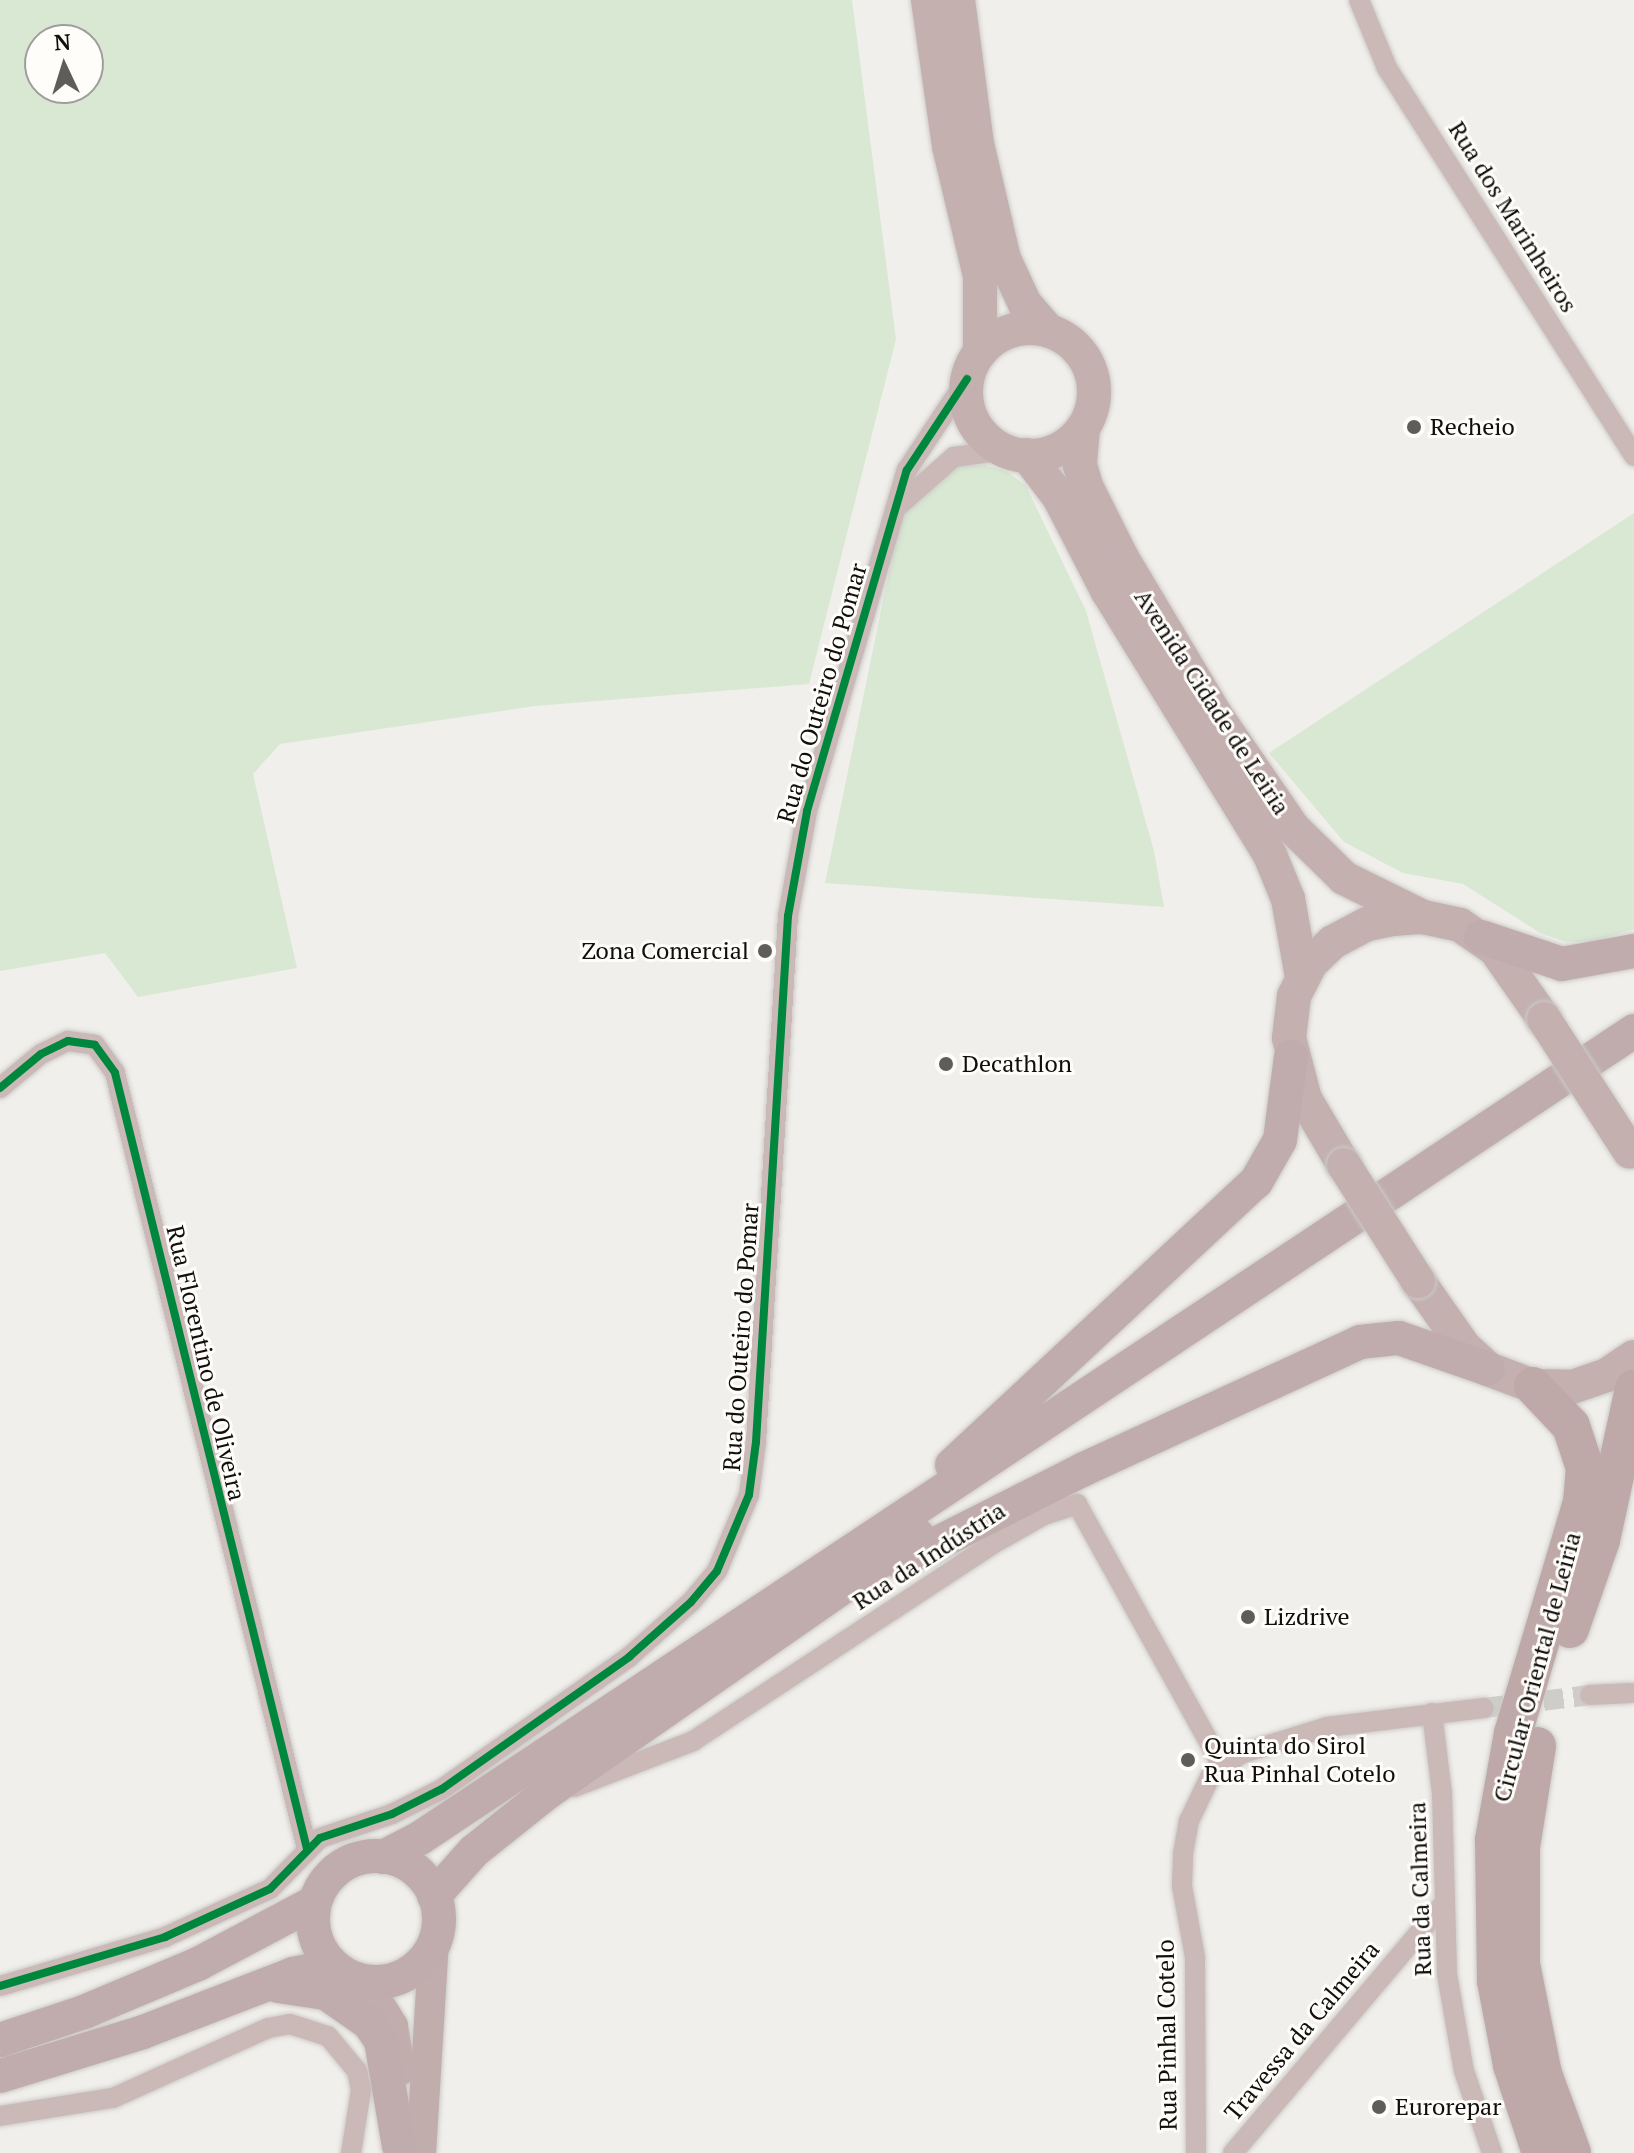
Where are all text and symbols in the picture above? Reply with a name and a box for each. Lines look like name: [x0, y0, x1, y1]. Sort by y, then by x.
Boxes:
north arrow: [24, 24, 104, 104]
text: N: [53, 27, 72, 57]
street label: Rua dos Marinheiros: [1443, 116, 1583, 318]
place label: Recheio: [1430, 413, 1515, 441]
marker: Recheio: [1405, 418, 1423, 436]
street label: Rua do Outeiro do Pomar: [771, 560, 873, 826]
street label: Avenida Cidade de Leiria: [1128, 584, 1296, 820]
place label: Zona Comercial: [582, 937, 749, 965]
marker: Zona Comercial: [756, 942, 774, 960]
place label: Decathlon: [962, 1050, 1072, 1078]
marker: Decathlon: [937, 1055, 955, 1073]
street label: Rua do Outeiro do Pomar: [717, 1202, 765, 1472]
street label: Rua Florentino de Oliveira: [160, 1223, 252, 1503]
street label: Rua da Indústria: [847, 1496, 1011, 1616]
street label: Circular Oriental de Leiria: [1487, 1529, 1587, 1805]
place label: Lizdrive: [1264, 1603, 1350, 1631]
marker: Lizdrive: [1239, 1608, 1257, 1626]
place label: Quinta do Sirol Rua Pinhal Cotelo: [1204, 1732, 1395, 1788]
marker: Quinta do Sirol Rua Pinhal Cotelo: [1179, 1751, 1197, 1769]
street label: Rua da Calmeira: [1403, 1801, 1437, 1977]
street label: Travessa da Calmeira: [1219, 1935, 1385, 2127]
street label: Rua Pinhal Cotelo: [1151, 1939, 1183, 2131]
place label: Eurorepar: [1395, 2093, 1501, 2121]
marker: Eurorepar: [1370, 2098, 1388, 2116]

